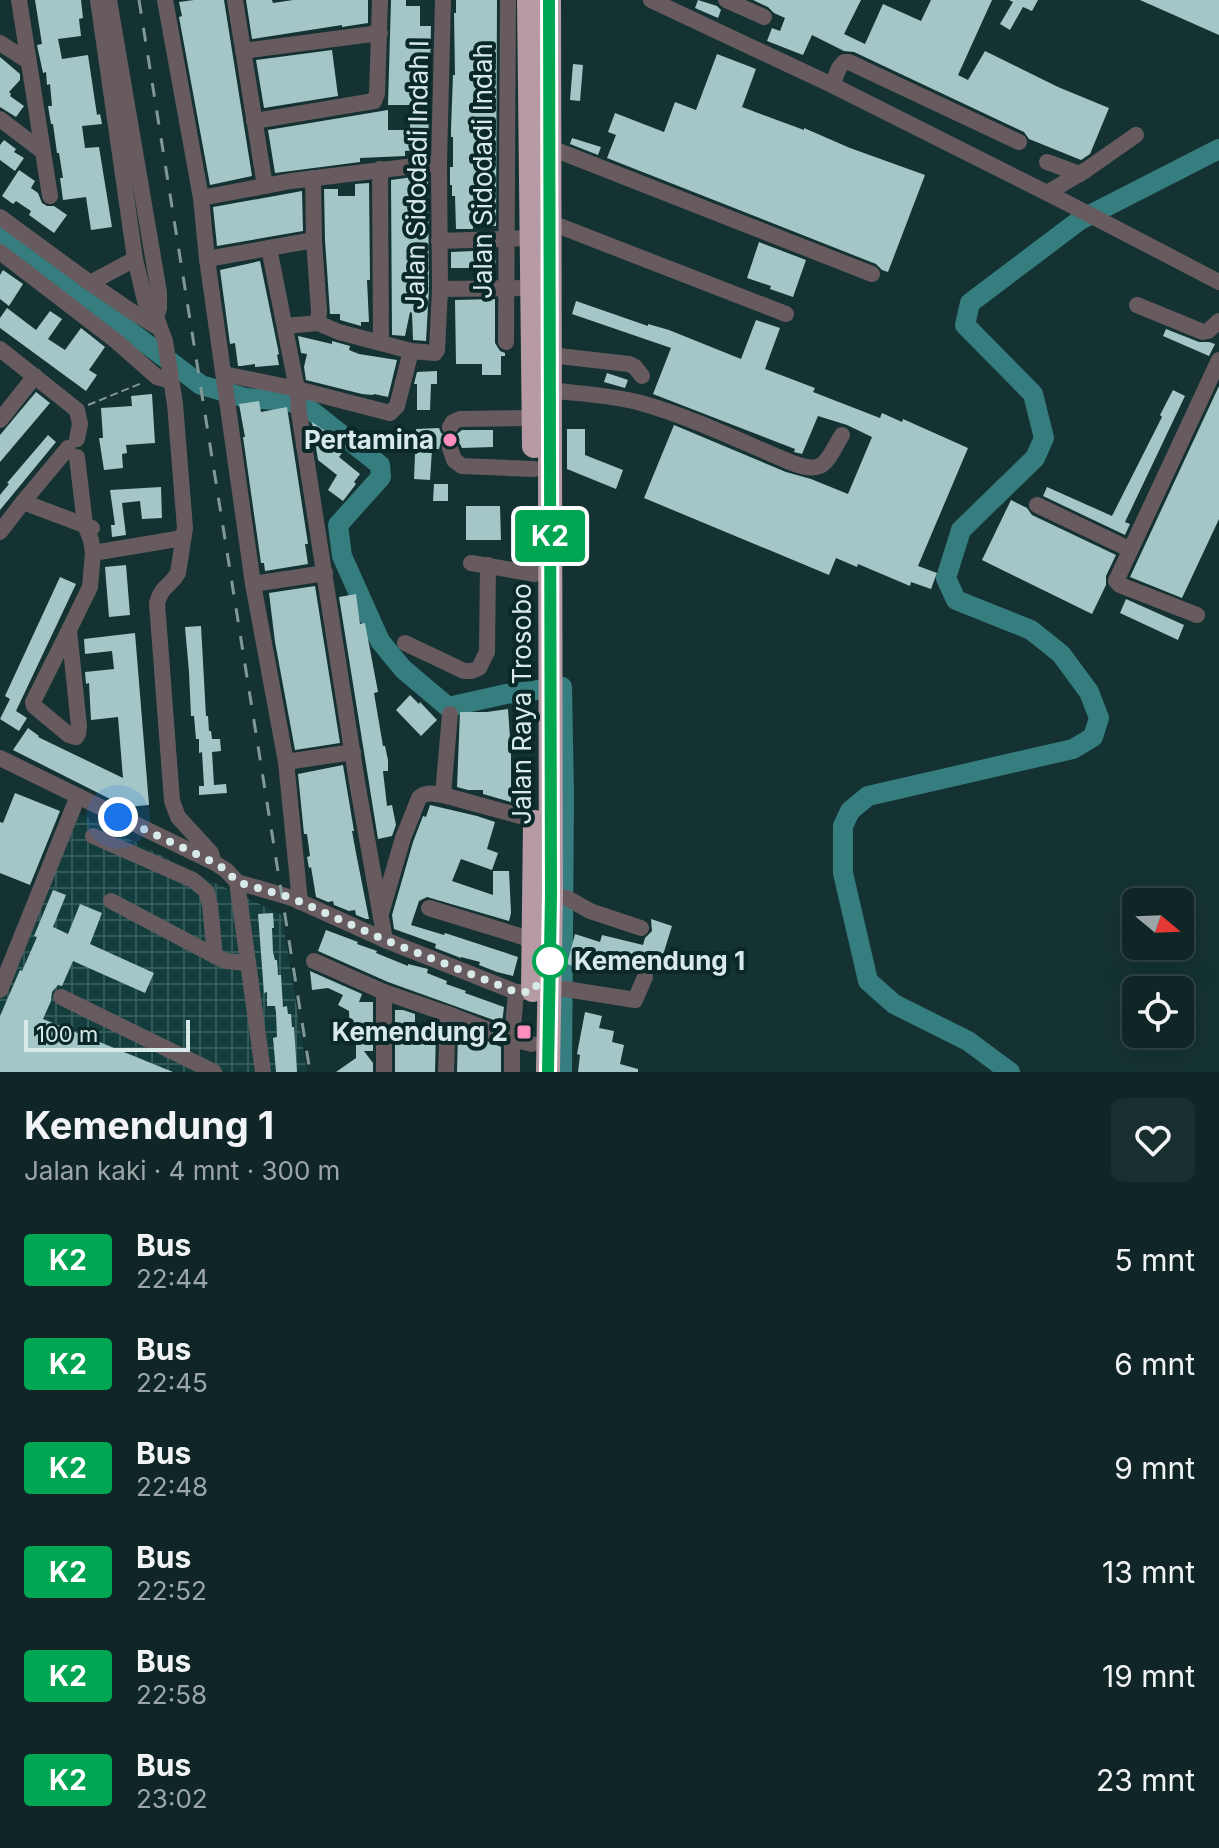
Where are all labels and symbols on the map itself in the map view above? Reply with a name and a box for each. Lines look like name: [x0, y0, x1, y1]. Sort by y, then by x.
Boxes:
street label: Jalan Sidodadi Indah I: [399, 40, 434, 310]
street label: Jalan Sidodadi Indah: [467, 43, 498, 299]
place label: Pertamina: [304, 424, 434, 455]
marker: Pertamina: [441, 431, 459, 449]
line badge: K2: [514, 510, 586, 562]
street label: Jalan Raya Trosobo: [506, 583, 537, 825]
your location: [98, 797, 138, 837]
north arrow: [1122, 888, 1194, 960]
marker: Kemendung 1: [533, 944, 567, 978]
place label: Kemendung 1: [574, 945, 745, 976]
scale bar: [24, 1016, 190, 1052]
place label: Kemendung 2: [332, 1016, 508, 1047]
marker: Kemendung 2: [515, 1023, 533, 1041]

